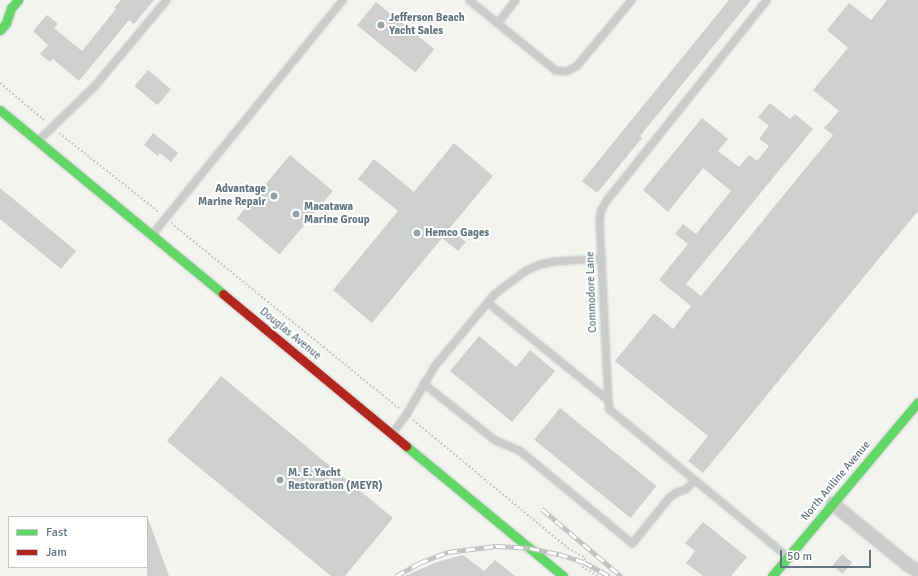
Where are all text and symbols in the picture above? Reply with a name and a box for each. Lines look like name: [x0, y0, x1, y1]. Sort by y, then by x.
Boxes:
place label: Jefferson Beach Yacht Sales: [389, 12, 465, 38]
marker: Jefferson Beach Yacht Sales: [376, 20, 386, 30]
place label: Advantage Marine Repair: [198, 183, 266, 209]
marker: Advantage Marine Repair: [269, 191, 279, 201]
place label: Macatawa Marine Group: [304, 201, 370, 227]
marker: Macatawa Marine Group: [291, 209, 301, 219]
place label: Hemco Gages: [425, 226, 489, 240]
marker: Hemco Gages: [412, 228, 422, 238]
street label: Commodore Lane: [584, 251, 600, 333]
street label: Douglas Avenue: [257, 305, 323, 363]
street label: North Aniline Avenue: [799, 438, 873, 524]
place label: M. E. Yacht Restoration (MEYR): [288, 467, 383, 493]
marker: M. E. Yacht Restoration (MEYR): [275, 475, 285, 485]
legend: [8, 516, 148, 568]
text: Fast: [46, 525, 67, 540]
scale bar: [782, 542, 873, 568]
text: Jam: [46, 545, 67, 560]
text: 50 m: [787, 549, 812, 564]

